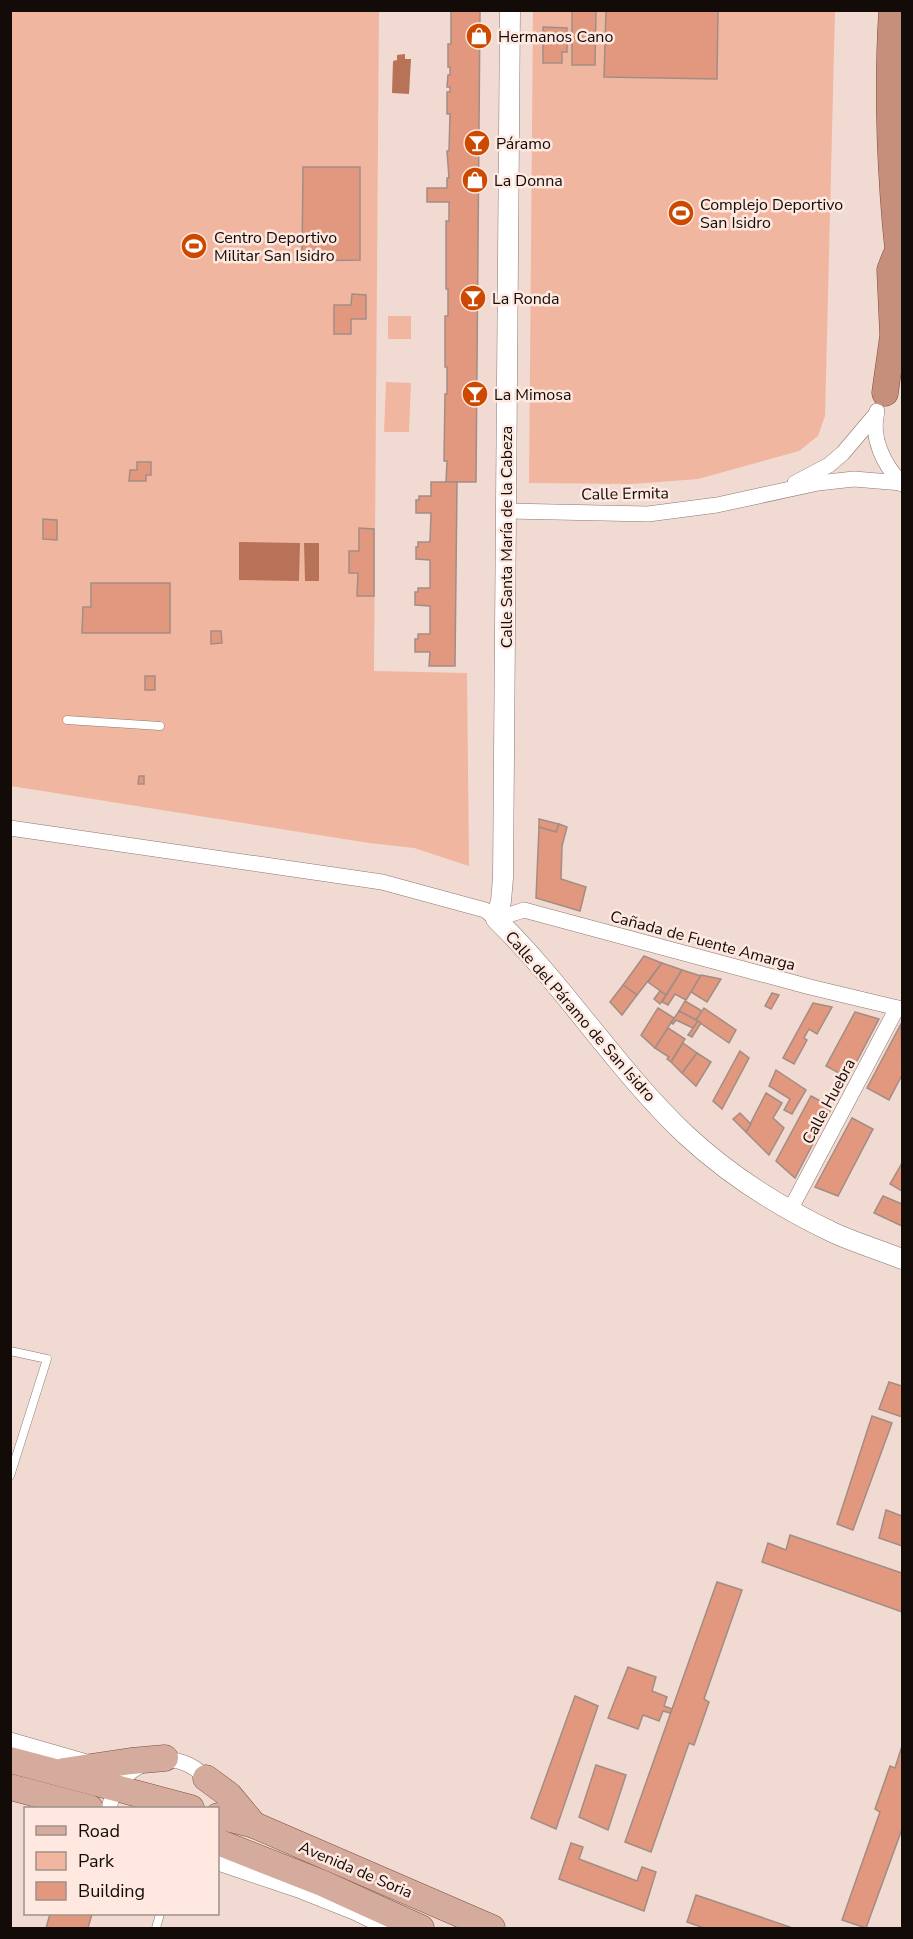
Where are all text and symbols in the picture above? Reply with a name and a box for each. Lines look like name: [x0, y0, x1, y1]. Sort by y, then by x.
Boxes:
shop icon: Hermanos Cano: [464, 21, 494, 51]
place label: Hermanos Cano: [498, 26, 613, 48]
bar icon: Páramo: [462, 128, 492, 158]
place label: Páramo: [496, 133, 551, 155]
shop icon: La Donna: [460, 165, 490, 195]
place label: La Donna: [494, 170, 563, 192]
place label: Complejo Deportivo San Isidro: [700, 194, 843, 234]
sports icon: Complejo Deportivo San Isidro: [666, 198, 696, 228]
place label: Centro Deportivo Militar San Isidro: [214, 227, 337, 267]
sports icon: Centro Deportivo Militar San Isidro: [179, 231, 209, 261]
bar icon: La Ronda: [458, 283, 488, 313]
place label: La Ronda: [492, 288, 560, 310]
bar icon: La Mimosa: [460, 379, 490, 409]
place label: La Mimosa: [494, 384, 571, 406]
street label: Calle Santa María de la Cabeza: [496, 426, 518, 648]
street label: Calle Ermita: [581, 482, 669, 506]
street label: Cañada de Fuente Amarga: [608, 906, 798, 976]
street label: Calle del Páramo de San Isidro: [500, 927, 661, 1107]
street label: Calle Huebra: [797, 1055, 861, 1148]
legend: [24, 1807, 219, 1915]
text: Road: [78, 1819, 120, 1843]
street label: Avenida de Soria: [296, 1836, 416, 1904]
text: Park: [78, 1849, 115, 1873]
text: Building: [78, 1879, 145, 1903]

